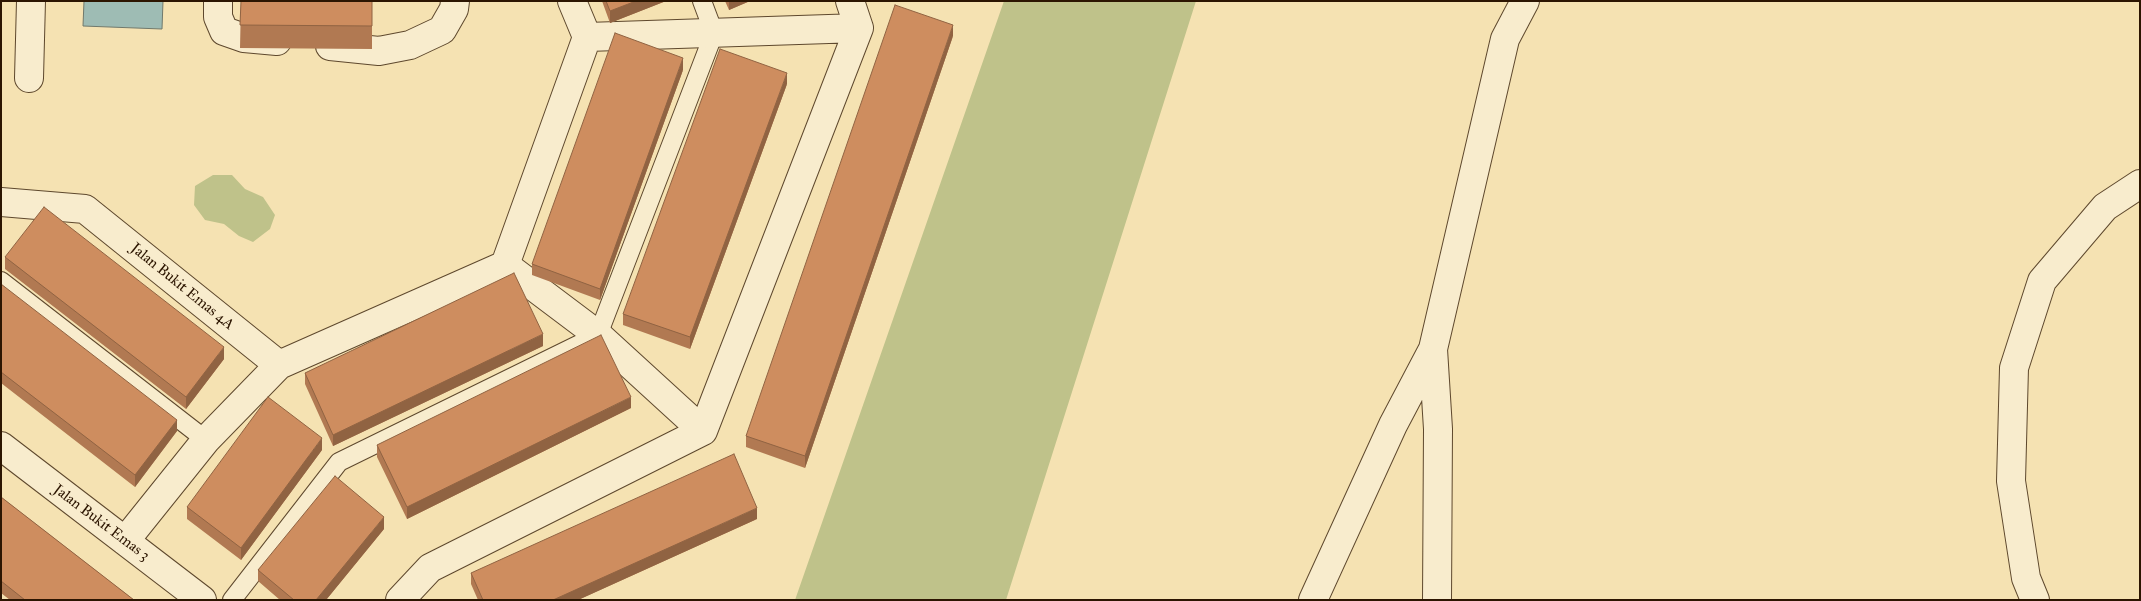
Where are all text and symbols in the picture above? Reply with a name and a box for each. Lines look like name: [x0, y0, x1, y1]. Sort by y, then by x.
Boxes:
street label: Jalan Bukit Emas 4A: [127, 240, 237, 334]
street label: Jalan Bukit Emas 3: [49, 481, 153, 565]

